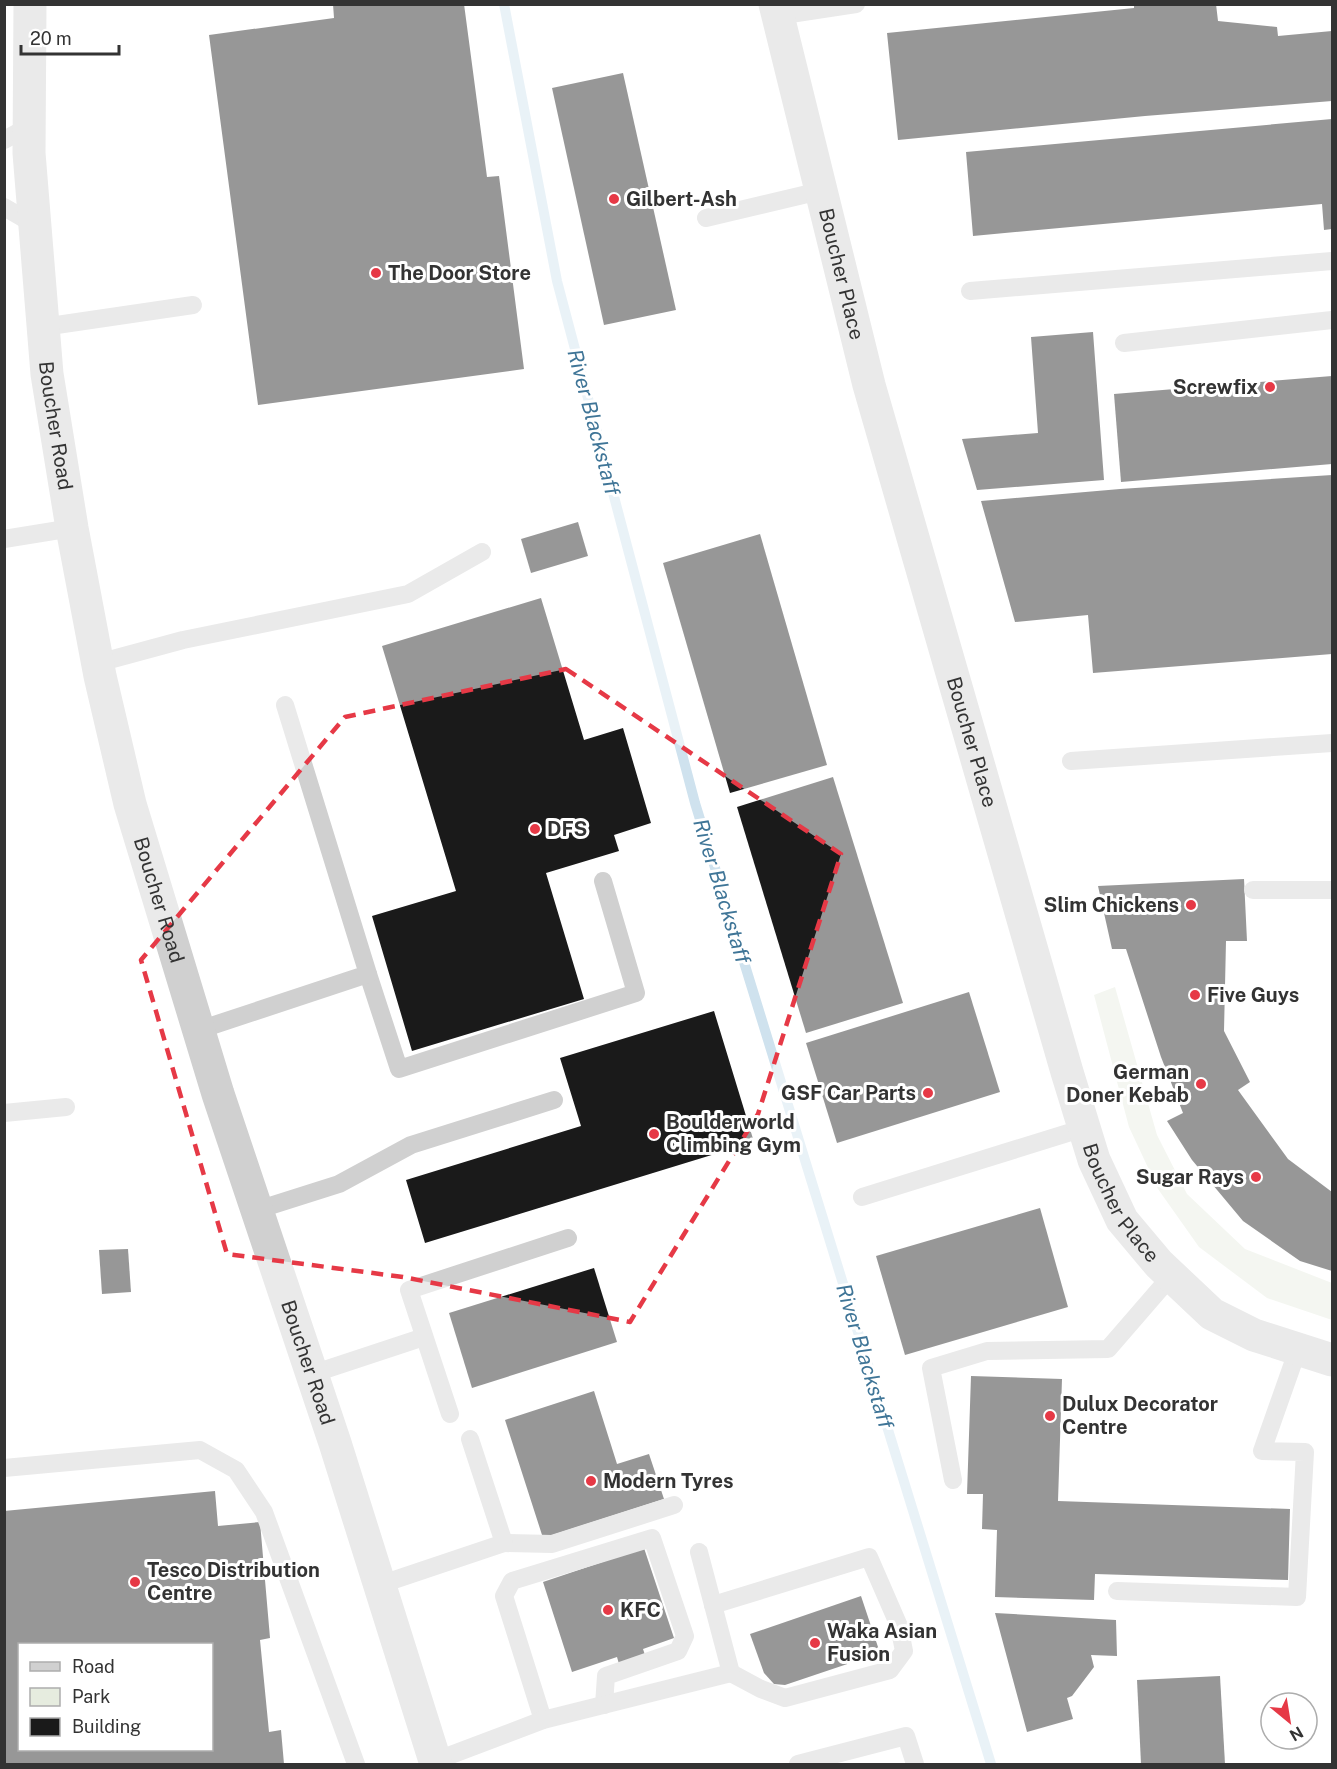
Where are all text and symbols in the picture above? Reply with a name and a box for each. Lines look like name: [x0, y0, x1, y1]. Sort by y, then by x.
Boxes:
scale bar: [21, 18, 118, 56]
text: 20 m: [30, 28, 72, 49]
place label: Gilbert-Ash: [626, 187, 737, 211]
marker: Gilbert-Ash: [607, 192, 621, 206]
street label: Boucher Place: [814, 206, 869, 342]
place label: The Door Store: [388, 261, 531, 285]
marker: The Door Store: [369, 266, 383, 280]
water label: River Blackstaff: [563, 346, 626, 499]
street label: Boucher Road: [34, 360, 78, 492]
place label: Screwfix: [1173, 375, 1258, 399]
marker: Screwfix: [1263, 380, 1277, 394]
street label: Boucher Place: [942, 674, 1002, 810]
water label: River Blackstaff: [688, 816, 756, 967]
place label: DFS: [547, 817, 587, 841]
marker: DFS: [528, 822, 542, 836]
street label: Boucher Road: [129, 834, 189, 966]
place label: Slim Chickens: [1044, 893, 1179, 917]
marker: Slim Chickens: [1184, 898, 1198, 912]
place label: Five Guys: [1207, 983, 1299, 1007]
marker: Five Guys: [1188, 988, 1202, 1002]
place label: German Doner Kebab: [1066, 1060, 1189, 1107]
marker: German Doner Kebab: [1194, 1077, 1208, 1091]
place label: GSF Car Parts: [781, 1081, 916, 1105]
marker: GSF Car Parts: [921, 1086, 935, 1100]
place label: Boulderworld Climbing Gym: [666, 1110, 801, 1157]
marker: Boulderworld Climbing Gym: [647, 1127, 661, 1141]
street label: Boucher Place: [1078, 1140, 1164, 1267]
place label: Sugar Rays: [1136, 1165, 1244, 1189]
marker: Sugar Rays: [1249, 1170, 1263, 1184]
water label: River Blackstaff: [831, 1281, 899, 1432]
street label: Boucher Road: [276, 1297, 340, 1428]
place label: Dulux Decorator Centre: [1062, 1392, 1218, 1439]
marker: Dulux Decorator Centre: [1043, 1409, 1057, 1423]
place label: Modern Tyres: [603, 1469, 734, 1493]
marker: Modern Tyres: [584, 1474, 598, 1488]
place label: Tesco Distribution Centre: [147, 1558, 320, 1605]
marker: Tesco Distribution Centre: [128, 1575, 142, 1589]
place label: KFC: [620, 1598, 661, 1622]
marker: KFC: [601, 1603, 615, 1617]
place label: Waka Asian Fusion: [827, 1619, 937, 1666]
marker: Waka Asian Fusion: [808, 1636, 822, 1650]
legend: [18, 1643, 213, 1751]
text: Road: [72, 1656, 115, 1677]
text: Park: [72, 1686, 110, 1707]
north arrow: [1259, 1691, 1319, 1751]
text: Building: [72, 1716, 141, 1737]
text: N: [1286, 1722, 1306, 1745]

